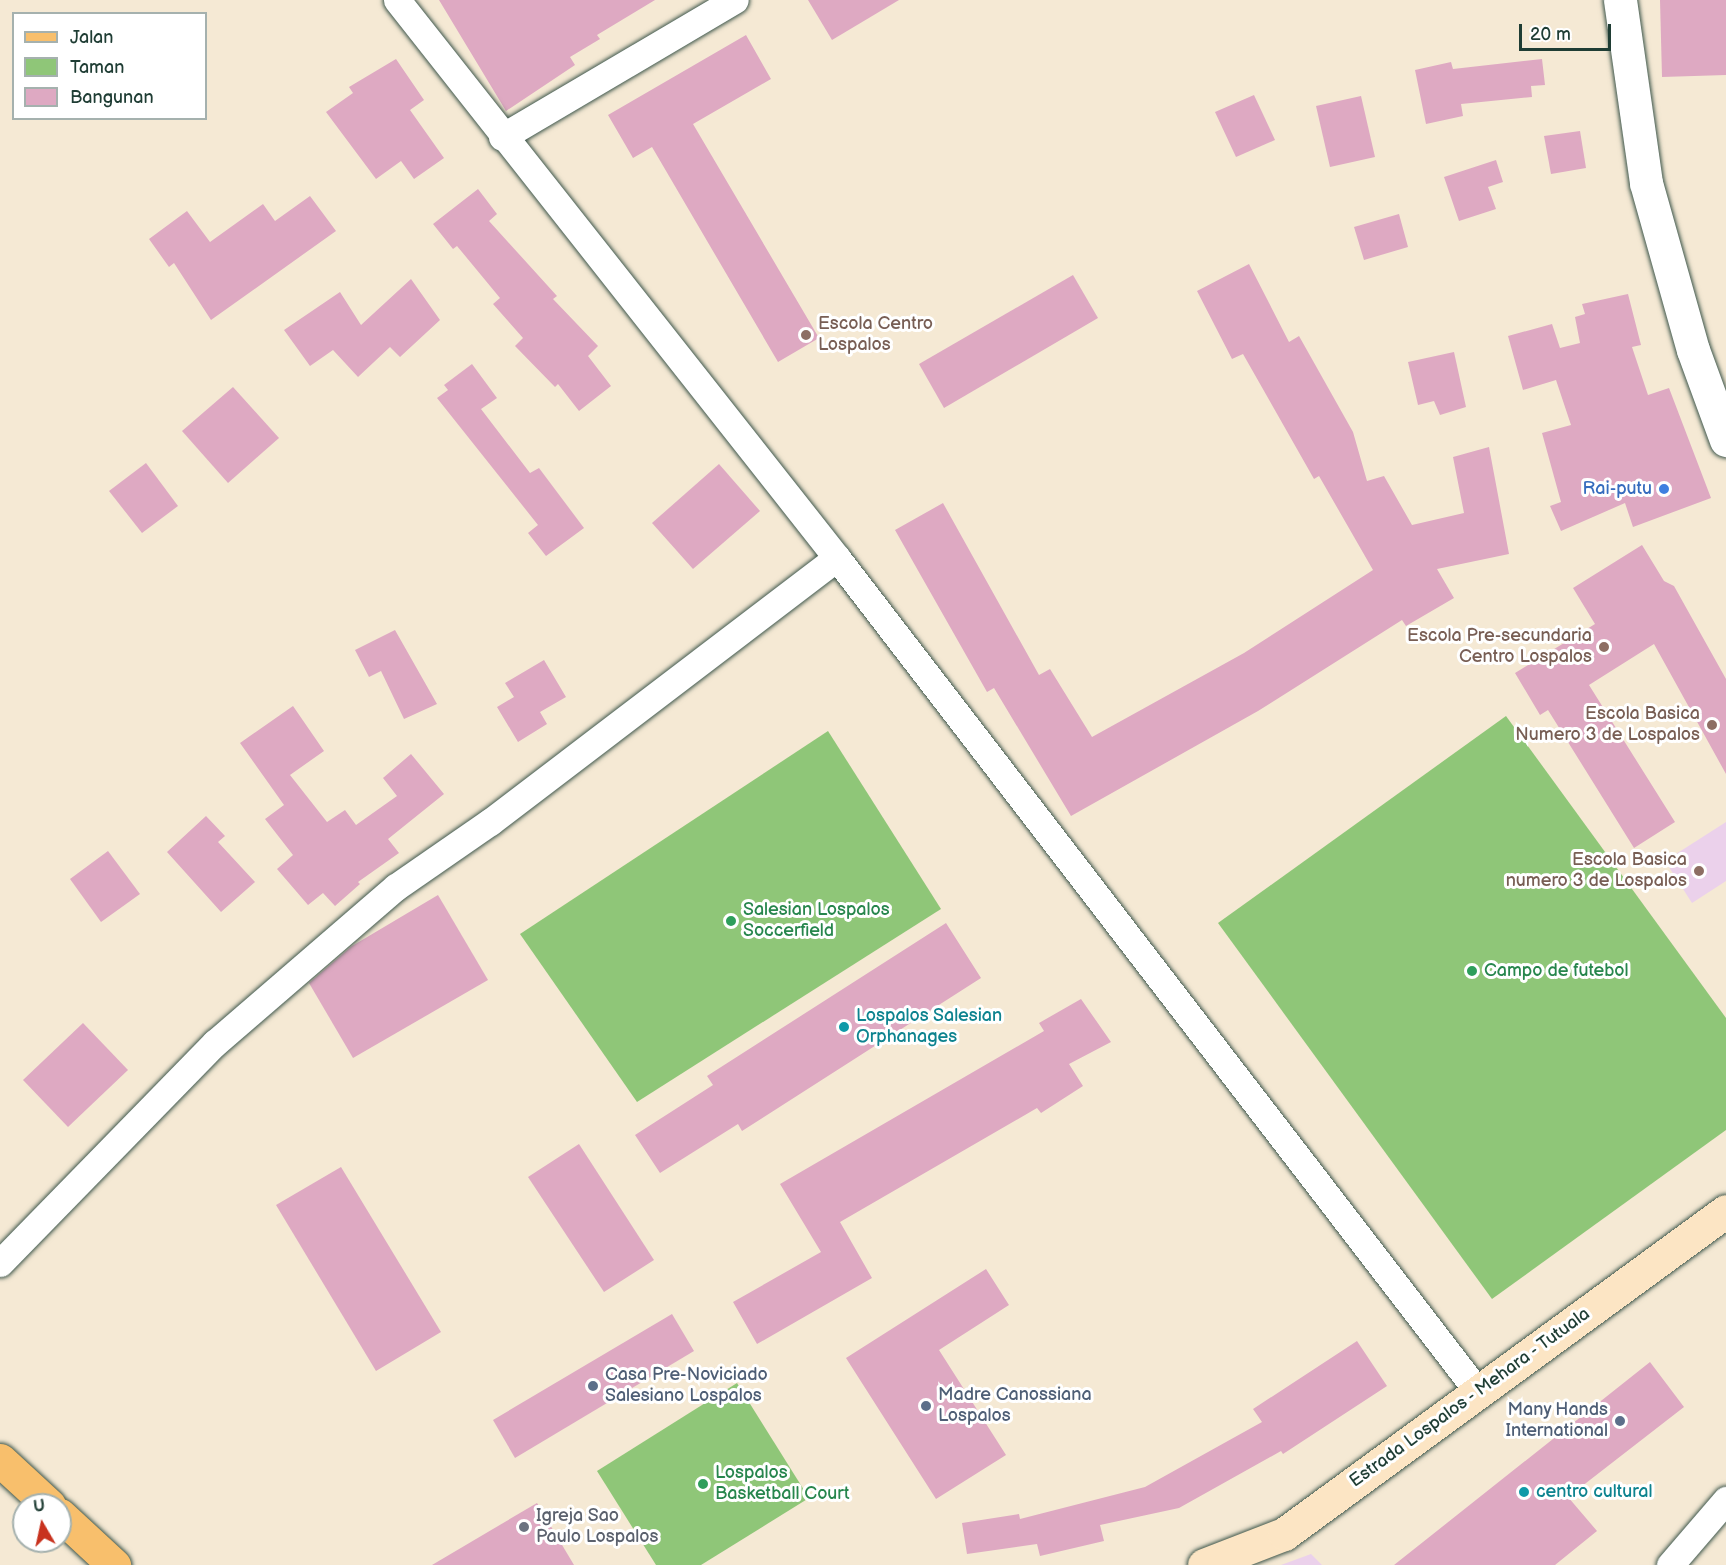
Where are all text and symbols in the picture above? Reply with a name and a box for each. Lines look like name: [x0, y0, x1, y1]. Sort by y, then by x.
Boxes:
legend: [12, 12, 207, 120]
scale bar: [1522, 12, 1614, 50]
text: 20 m: [1530, 24, 1571, 45]
text: Jalan: [70, 27, 113, 48]
text: Taman: [70, 57, 124, 78]
text: Bangunan: [70, 87, 154, 108]
place label: Escola Centro Lospalos: [818, 314, 933, 356]
marker: Escola Centro Lospalos: [799, 328, 813, 342]
place label: Rai-putu: [1582, 478, 1652, 500]
marker: Rai-putu: [1657, 482, 1671, 496]
place label: Escola Pre-secundaria Centro Lospalos: [1407, 626, 1592, 668]
marker: Escola Pre-secundaria Centro Lospalos: [1597, 640, 1611, 654]
place label: Escola Basica Numero 3 de Lospalos: [1515, 704, 1700, 746]
marker: Escola Basica Numero 3 de Lospalos: [1705, 718, 1719, 732]
place label: Escola Basica numero 3 de Lospalos: [1506, 850, 1687, 892]
marker: Escola Basica numero 3 de Lospalos: [1692, 864, 1706, 878]
place label: Salesian Lospalos Soccerfield: [743, 900, 890, 942]
marker: Salesian Lospalos Soccerfield: [724, 914, 738, 928]
place label: Campo de futebol: [1484, 960, 1629, 982]
marker: Campo de futebol: [1465, 964, 1479, 978]
place label: Lospalos Salesian Orphanages: [856, 1006, 1003, 1048]
marker: Lospalos Salesian Orphanages: [837, 1020, 851, 1034]
street label: Estrada Lospalos - Mehara - Tutuala: [1344, 1303, 1596, 1493]
place label: Casa Pre-Noviciado Salesiano Lospalos: [605, 1365, 768, 1408]
marker: Casa Pre-Noviciado Salesiano Lospalos: [586, 1379, 600, 1393]
place label: Madre Canossiana Lospalos: [938, 1385, 1092, 1428]
marker: Madre Canossiana Lospalos: [919, 1399, 933, 1413]
place label: Many Hands International: [1505, 1400, 1608, 1442]
marker: Many Hands International: [1613, 1414, 1627, 1428]
place label: Lospalos Basketball Court: [715, 1463, 849, 1506]
marker: Lospalos Basketball Court: [696, 1477, 710, 1491]
place label: centro cultural: [1536, 1481, 1653, 1503]
marker: centro cultural: [1517, 1485, 1531, 1499]
north arrow: [12, 1493, 72, 1553]
text: U: [32, 1496, 47, 1517]
place label: Igreja Sao Paulo Lospalos: [536, 1506, 658, 1549]
marker: Igreja Sao Paulo Lospalos: [517, 1520, 531, 1534]

